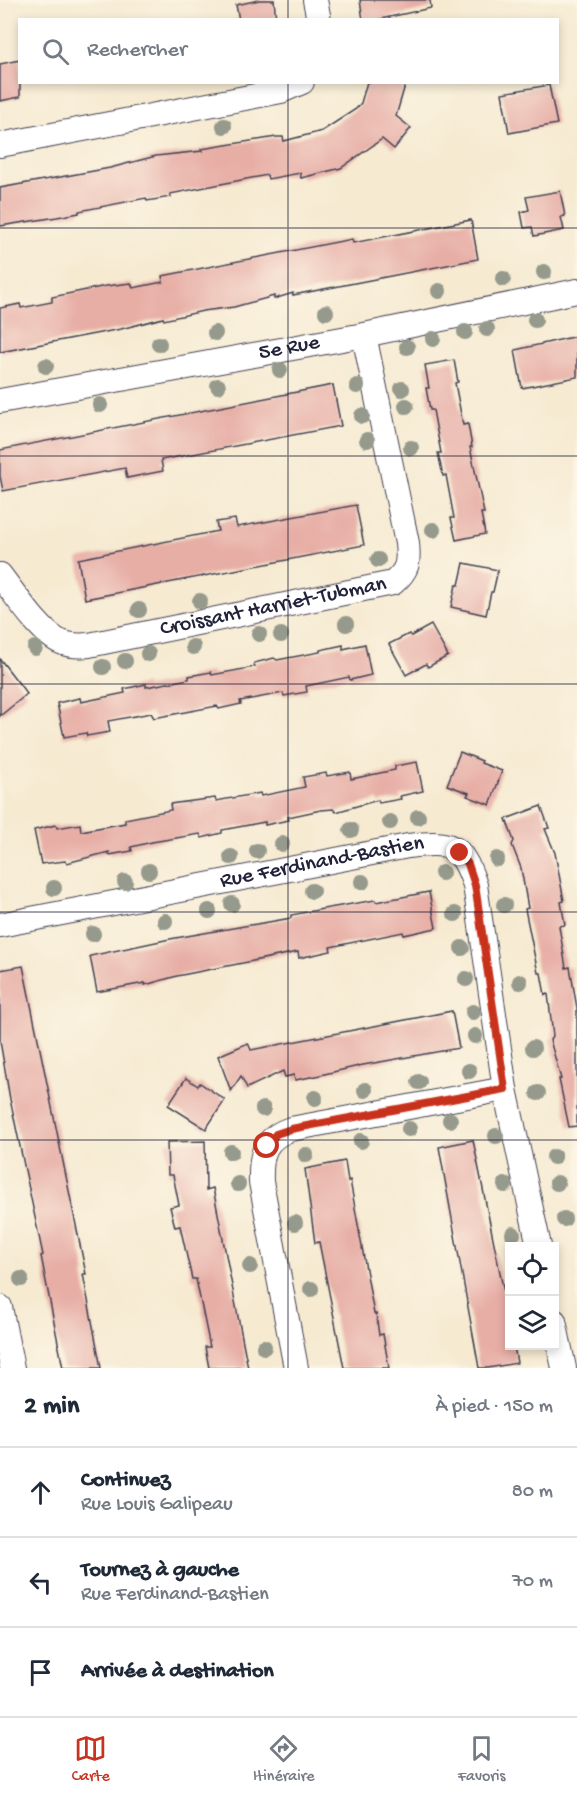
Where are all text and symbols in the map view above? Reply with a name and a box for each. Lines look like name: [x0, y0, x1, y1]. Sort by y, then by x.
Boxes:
search box: [18, 18, 559, 84]
icon: search: [39, 35, 72, 68]
text: Rechercher: [87, 38, 187, 64]
street label: 5e Rue: [257, 330, 322, 367]
street label: Croissant Harriet-Tubman: [158, 572, 389, 643]
street label: Rue Ferdinand-Bastien: [218, 831, 426, 895]
route end: [446, 839, 472, 865]
route start: [253, 1132, 279, 1158]
map controls: [505, 1242, 559, 1350]
button: locate: [505, 1242, 559, 1296]
button: layers: [505, 1296, 559, 1350]
text: 2 min: [24, 1392, 79, 1423]
text: À pied · 150 m: [436, 1396, 553, 1419]
text: Continuez: [81, 1468, 170, 1494]
icon: ahead: [24, 1476, 57, 1509]
text: 80 m: [512, 1481, 553, 1504]
text: Rue Louis Galipeau: [81, 1494, 233, 1517]
text: Tournez à gauche: [81, 1558, 239, 1584]
icon: left: [24, 1566, 57, 1599]
text: 70 m: [512, 1571, 553, 1594]
text: Rue Ferdinand-Bastien: [81, 1584, 269, 1607]
icon: arrive: [24, 1656, 57, 1689]
text: Arrivée à destination: [81, 1659, 274, 1685]
tab: Carte: [72, 1732, 110, 1787]
tab: Itinéraire: [253, 1732, 315, 1787]
tab: Favoris: [458, 1732, 505, 1787]

